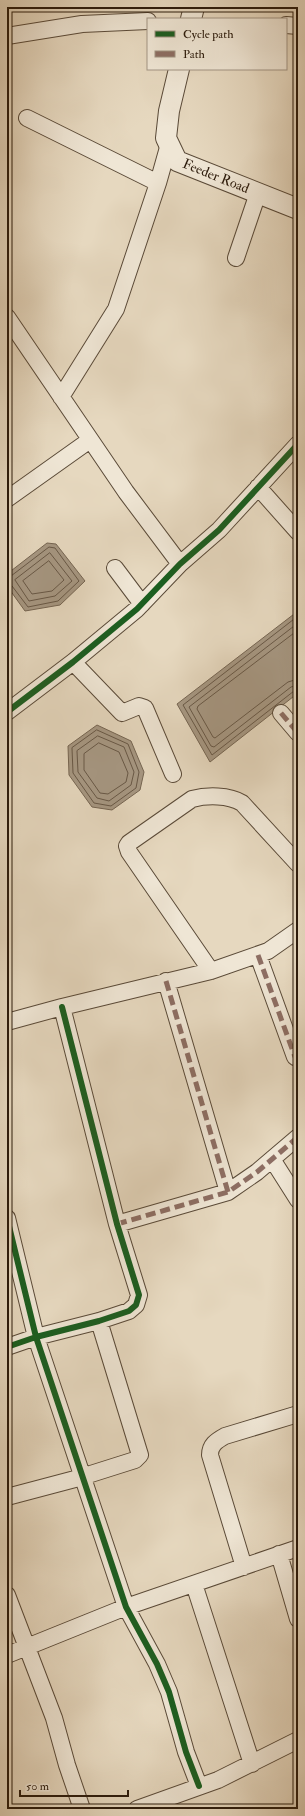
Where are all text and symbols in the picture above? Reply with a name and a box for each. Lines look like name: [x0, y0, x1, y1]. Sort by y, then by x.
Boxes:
legend: [147, 18, 287, 70]
text: Cycle path: [183, 27, 234, 42]
text: Path: [183, 47, 206, 62]
street label: Feeder Road: [180, 155, 252, 197]
scale bar: [20, 1772, 128, 1798]
text: 50 m: [26, 1779, 50, 1794]

